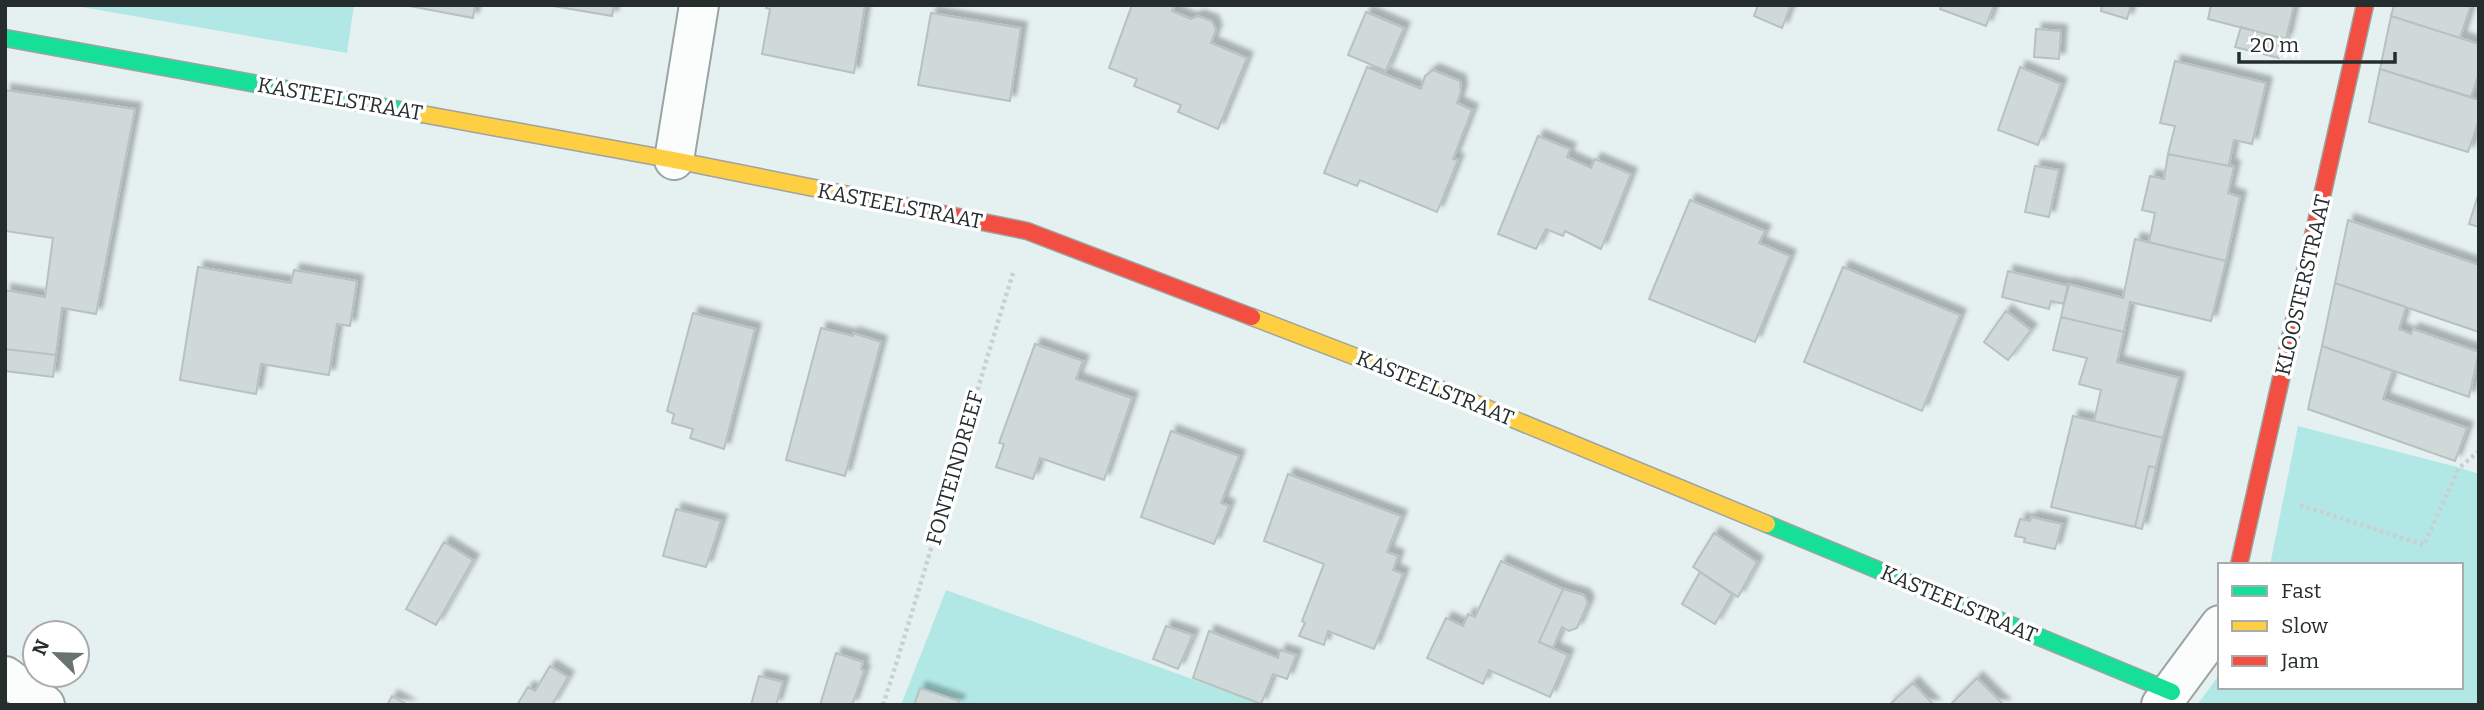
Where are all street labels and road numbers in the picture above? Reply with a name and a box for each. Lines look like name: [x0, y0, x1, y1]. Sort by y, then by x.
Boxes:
street label: KASTEELSTRAAT: [255, 72, 425, 126]
street label: KASTEELSTRAAT: [815, 177, 985, 235]
street label: KLOOSTERSTRAAT: [2270, 192, 2336, 378]
street label: KASTEELSTRAAT: [1353, 345, 1517, 431]
street label: FONTEINDREEF: [921, 388, 989, 548]
street label: KASTEELSTRAAT: [1877, 559, 2041, 649]

